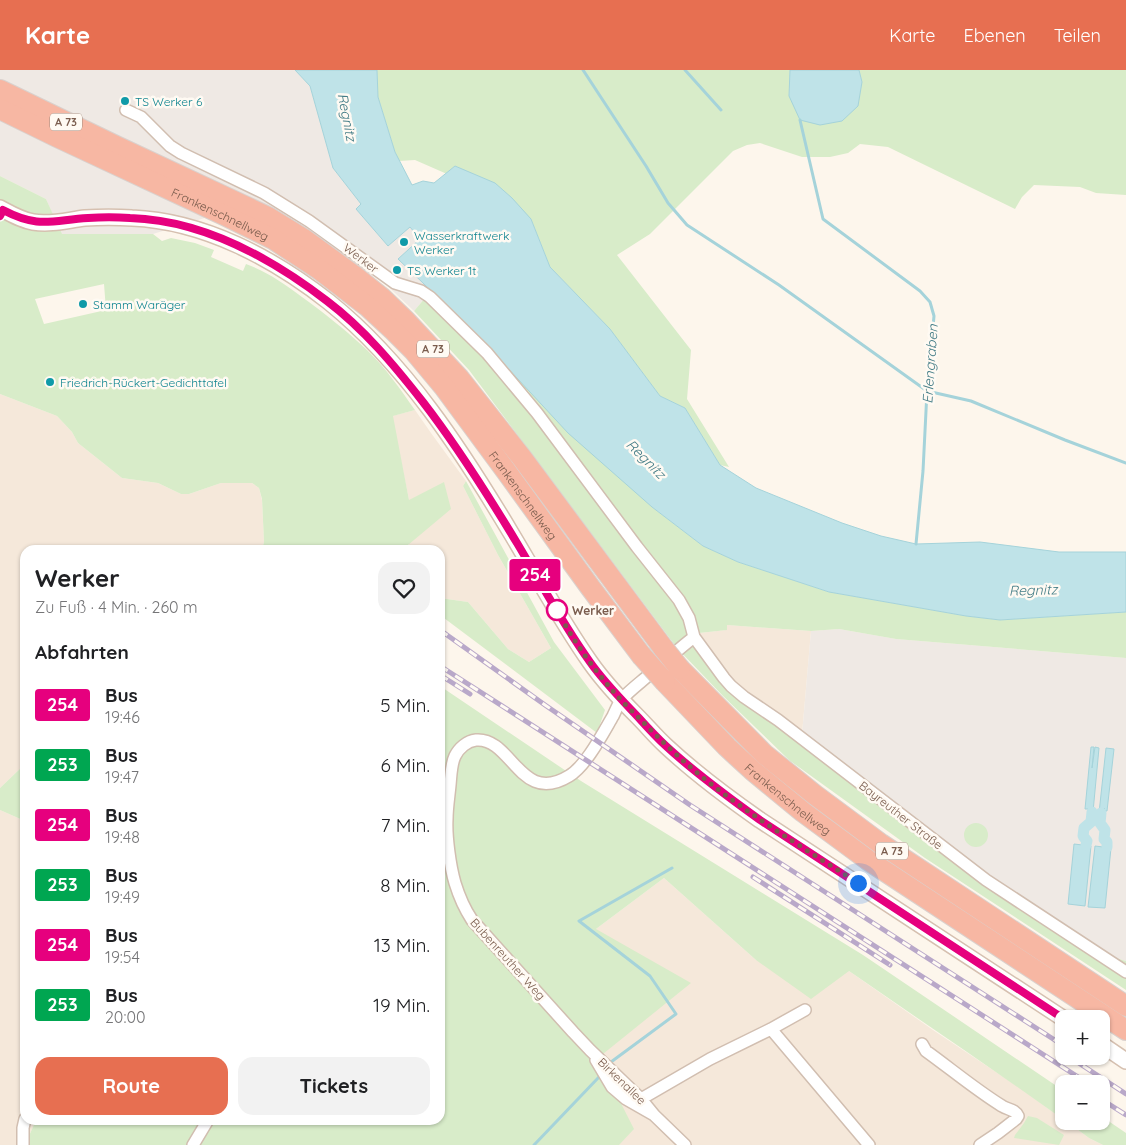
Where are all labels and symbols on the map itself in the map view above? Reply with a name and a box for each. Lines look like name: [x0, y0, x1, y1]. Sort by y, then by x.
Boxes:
water label: Regnitz: [334, 92, 361, 144]
place label: TS Werker 6: [135, 94, 203, 109]
marker: TS Werker 6: [119, 95, 131, 107]
road number: A 73: [50, 114, 82, 131]
street label: Frankenschnellweg: [169, 184, 272, 243]
place label: Wasserkraftwerk Werker: [414, 228, 509, 257]
marker: Wasserkraftwerk Werker: [398, 236, 410, 248]
street label: Werker: [340, 240, 382, 276]
place label: TS Werker 1t: [407, 263, 476, 278]
marker: TS Werker 1t: [391, 264, 403, 276]
place label: Stamm Waräger: [93, 297, 186, 312]
marker: Stamm Waräger: [77, 298, 89, 310]
water label: Erlengraben: [918, 323, 942, 404]
road number: A 73: [417, 340, 449, 358]
place label: Friedrich-Rückert-Gedichttafel: [60, 375, 227, 390]
marker: Friedrich-Rückert-Gedichttafel: [44, 376, 56, 388]
water label: Regnitz: [623, 436, 670, 483]
street label: Frankenschnellweg: [486, 448, 561, 543]
line badge: 254: [506, 559, 564, 591]
water label: Regnitz: [1008, 580, 1059, 600]
marker: Werker: [546, 599, 568, 621]
place label: Werker: [572, 603, 614, 618]
street label: Frankenschnellweg: [742, 760, 834, 838]
street label: Bayreuther Straße: [856, 778, 946, 852]
road number: A 73: [876, 842, 908, 859]
your location: [846, 871, 871, 896]
street label: Bubenreuther Weg: [467, 915, 549, 1003]
street label: Birkenallee: [595, 1054, 649, 1108]

